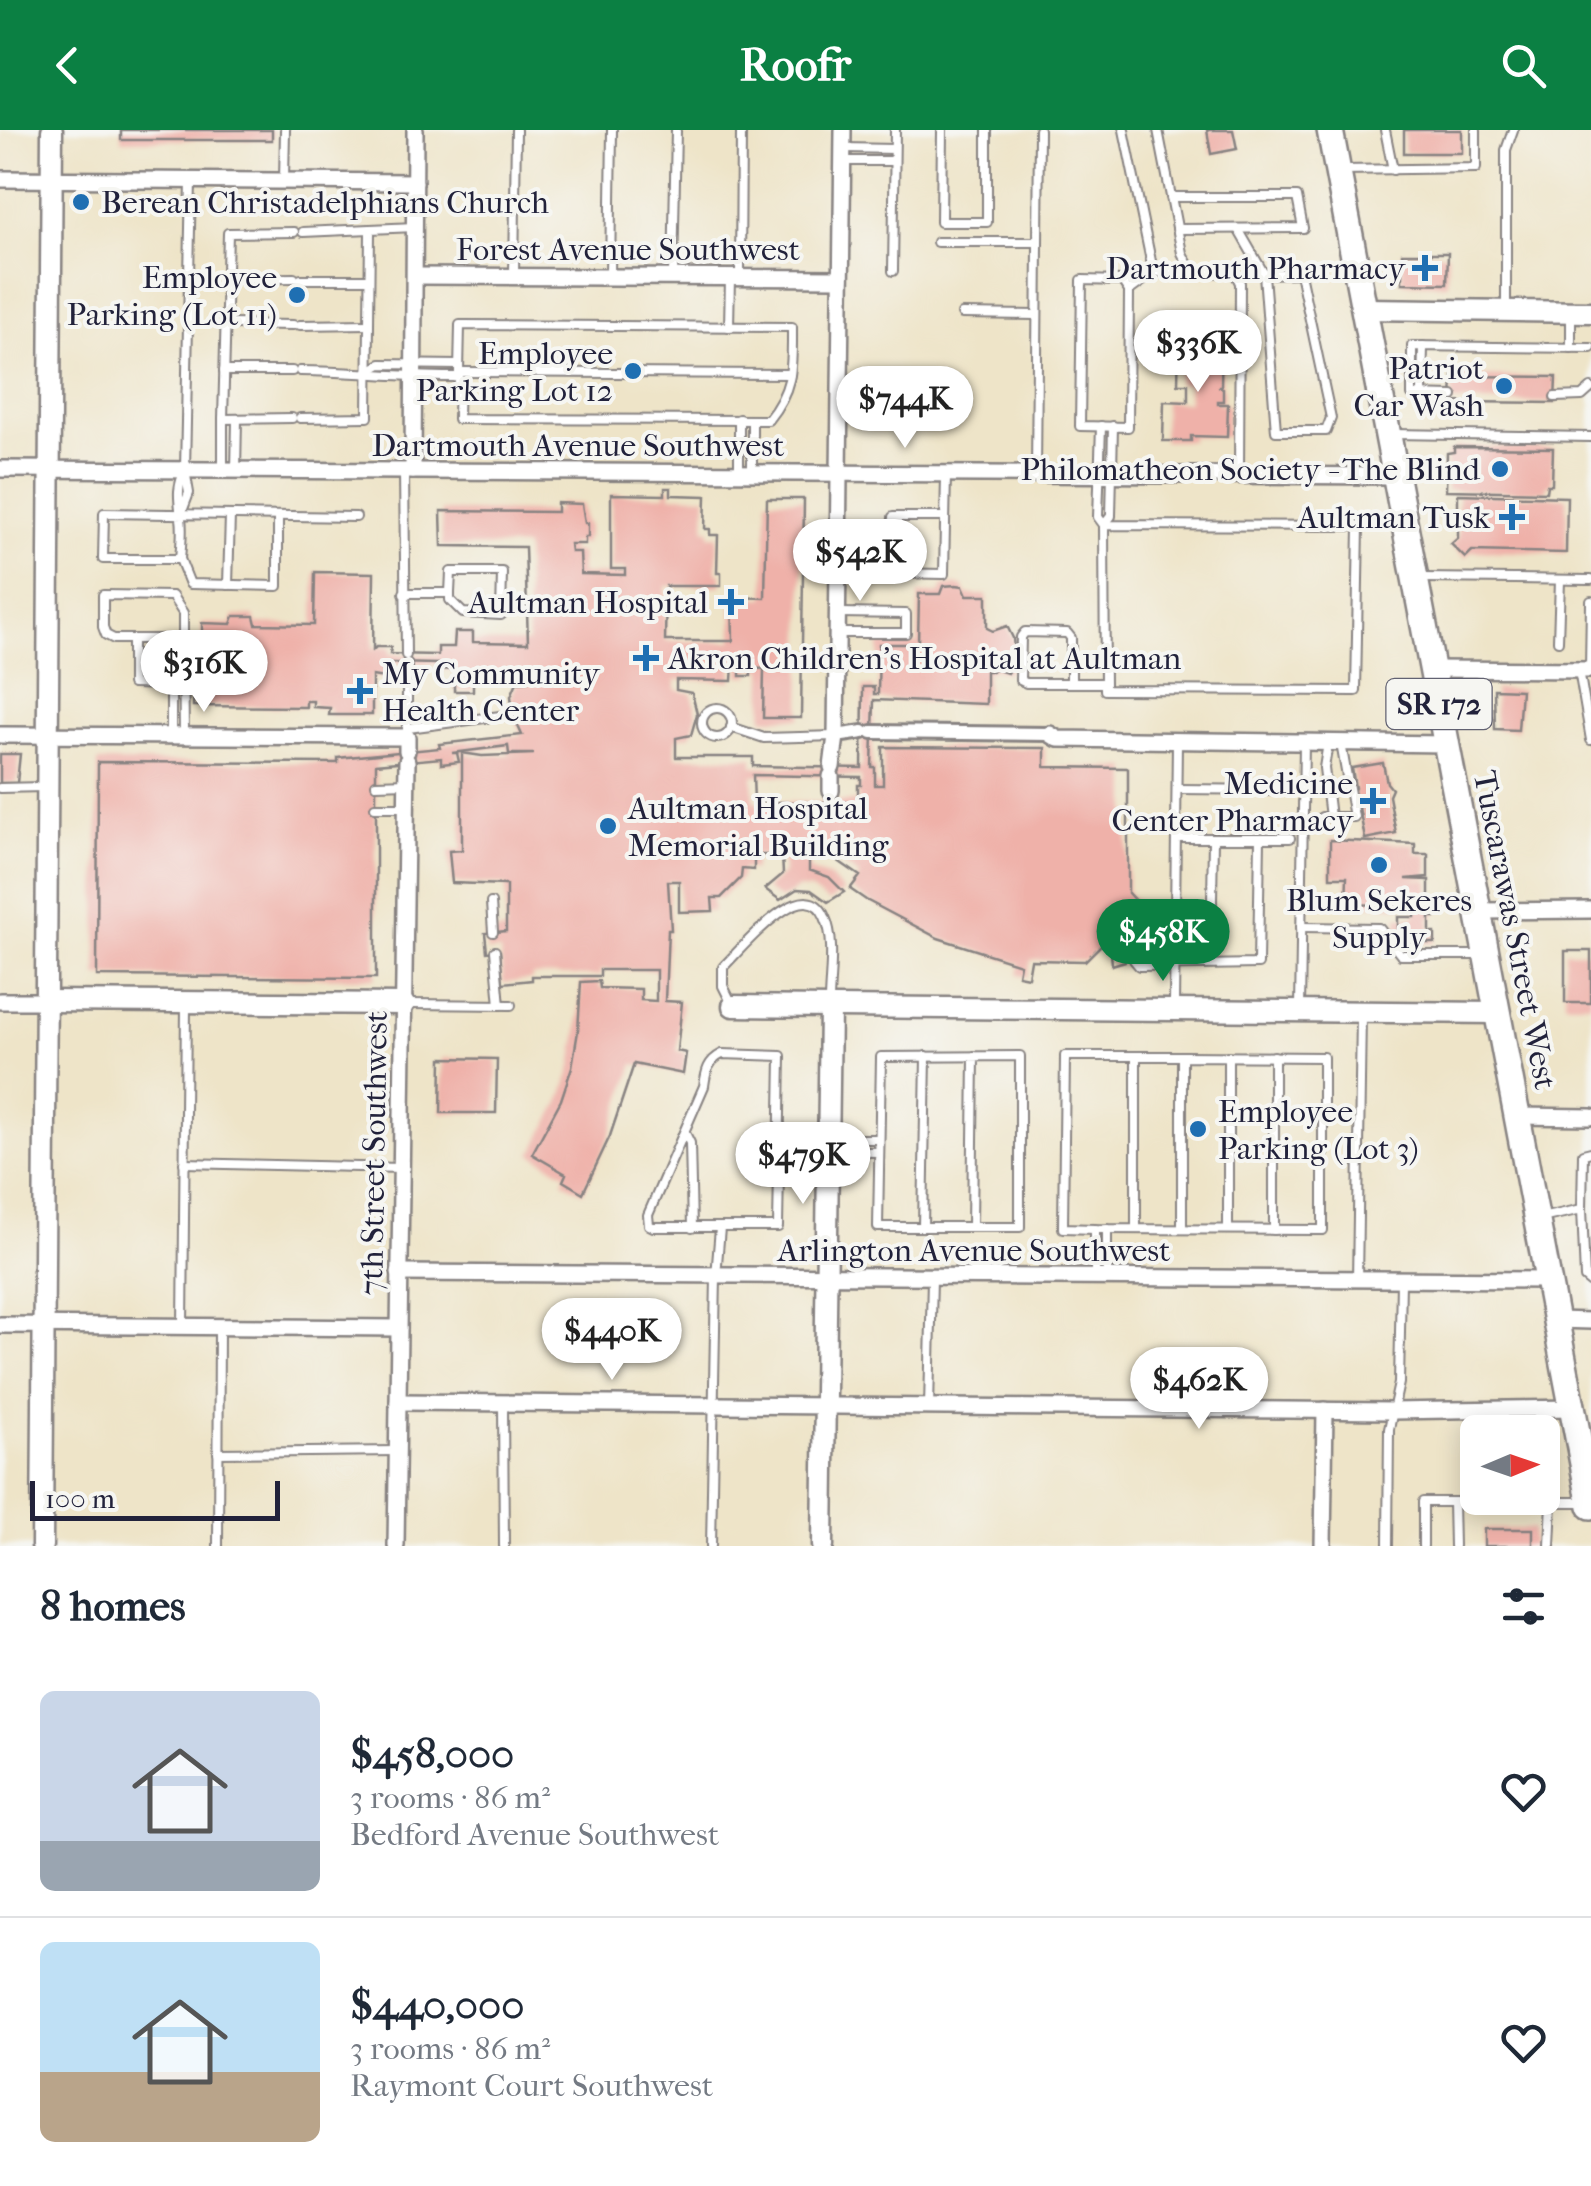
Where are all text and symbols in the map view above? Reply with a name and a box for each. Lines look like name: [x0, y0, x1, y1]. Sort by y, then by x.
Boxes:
icon: back: [40, 38, 95, 93]
icon: search: [1496, 38, 1551, 93]
text: Roofr: [740, 39, 851, 92]
place label: Berean Christadelphians Church: [101, 184, 549, 221]
marker: Berean Christadelphians Church: [70, 191, 92, 213]
street label: Forest Avenue Southwest: [456, 231, 801, 268]
place label: Dartmouth Pharmacy: [1106, 250, 1406, 287]
marker: Dartmouth Pharmacy: [1414, 257, 1436, 279]
place label: Employee Parking (Lot 11): [67, 259, 277, 333]
marker: Employee Parking (Lot 11): [286, 284, 308, 306]
pin: $336K: [1128, 310, 1268, 395]
text: $336K: [1156, 324, 1240, 361]
place label: Employee Parking Lot 12: [416, 335, 613, 409]
place label: Patriot Car Wash: [1354, 350, 1485, 424]
marker: Employee Parking Lot 12: [622, 360, 644, 382]
pin: $744K: [835, 366, 975, 451]
marker: Patriot Car Wash: [1493, 375, 1515, 397]
text: $744K: [858, 380, 952, 417]
street label: Dartmouth Avenue Southwest: [372, 427, 785, 464]
place label: Philomatheon Society - The Blind: [1021, 451, 1481, 488]
marker: Philomatheon Society - The Blind: [1489, 458, 1511, 480]
place label: Aultman Tusk: [1295, 499, 1491, 536]
marker: Aultman Tusk: [1499, 504, 1525, 530]
pin: $542K: [790, 519, 930, 604]
text: $542K: [815, 533, 905, 570]
place label: Aultman Hospital: [466, 584, 708, 621]
marker: Aultman Hospital: [718, 589, 744, 615]
pin: $316K: [134, 630, 274, 715]
place label: Akron Children's Hospital at Aultman: [666, 640, 1182, 677]
text: $316K: [163, 644, 245, 681]
marker: Akron Children's Hospital at Aultman: [633, 645, 659, 671]
place label: My Community Health Center: [382, 655, 600, 729]
marker: My Community Health Center: [347, 678, 373, 704]
road number: SR 172: [1386, 679, 1492, 729]
place label: Medicine Center Pharmacy: [1111, 765, 1354, 839]
street label: Tuscarawas Street West: [1466, 767, 1564, 1093]
place label: Aultman Hospital Memorial Building: [626, 790, 889, 864]
marker: Medicine Center Pharmacy: [1362, 790, 1384, 812]
marker: Aultman Hospital Memorial Building: [597, 815, 619, 837]
marker: Blum Sekeres Supply: [1368, 854, 1390, 876]
place label: Blum Sekeres Supply: [1286, 882, 1472, 956]
pin: $458K: [1093, 899, 1233, 984]
text: $458K: [1119, 913, 1207, 950]
street label: 7th Street Southwest: [353, 1010, 395, 1296]
place label: Employee Parking (Lot 3): [1218, 1093, 1419, 1167]
marker: Employee Parking (Lot 3): [1187, 1118, 1209, 1140]
pin: $479K: [733, 1122, 873, 1207]
text: $479K: [757, 1136, 849, 1173]
street label: Arlington Avenue Southwest: [775, 1232, 1171, 1269]
pin: $440K: [542, 1298, 682, 1383]
text: $440K: [564, 1312, 660, 1349]
pin: $462K: [1129, 1347, 1269, 1432]
text: $462K: [1152, 1361, 1246, 1398]
north arrow: [1460, 1415, 1560, 1515]
map controls: [1460, 1415, 1560, 1515]
scale bar: [30, 1476, 280, 1520]
text: 100 m: [45, 1482, 115, 1515]
icon: filters: [1496, 1579, 1551, 1634]
text: 8 homes: [40, 1582, 186, 1631]
text: $458,000: [350, 1730, 514, 1779]
icon: home: [120, 1731, 240, 1851]
icon: heart: [1496, 1764, 1551, 1819]
text: 3 rooms · 86 m²: [350, 1779, 550, 1816]
text: Bedford Avenue Southwest: [350, 1816, 719, 1853]
text: $440,000: [350, 1981, 524, 2030]
icon: home: [120, 1982, 240, 2102]
icon: heart: [1496, 2015, 1551, 2070]
text: 3 rooms · 86 m²: [350, 2030, 550, 2067]
text: Raymont Court Southwest: [350, 2067, 713, 2104]

